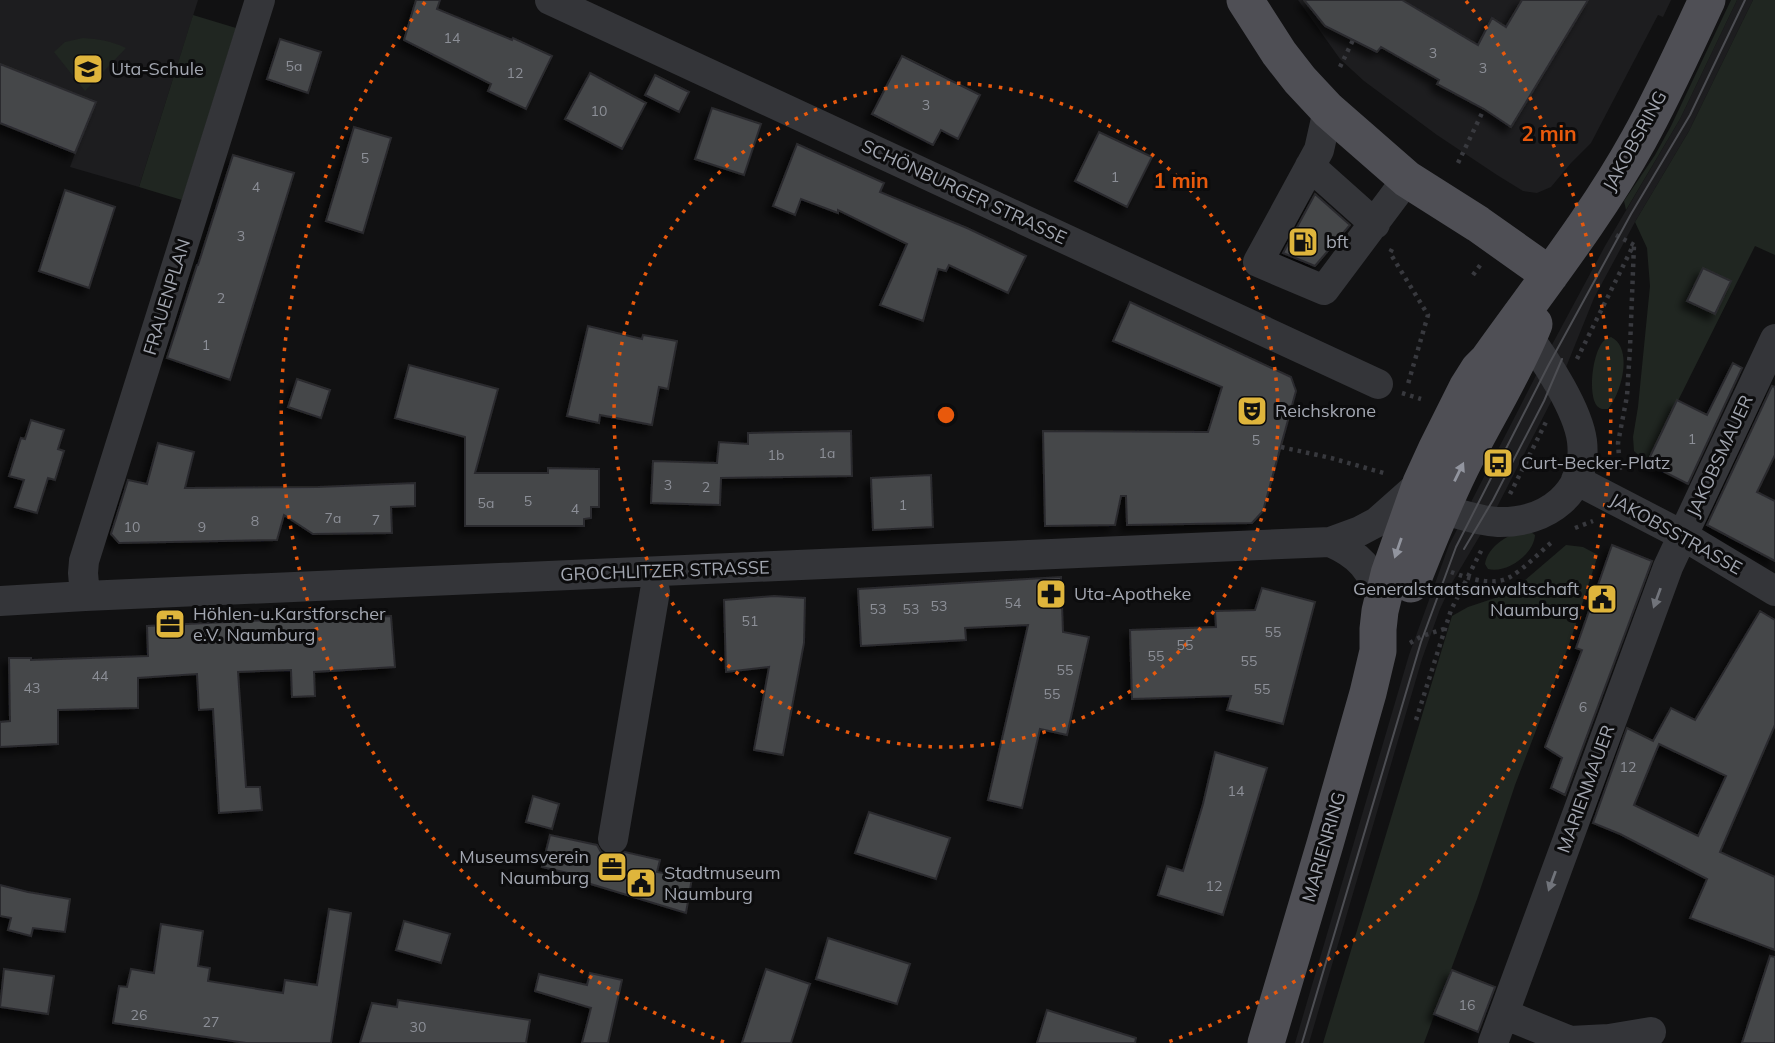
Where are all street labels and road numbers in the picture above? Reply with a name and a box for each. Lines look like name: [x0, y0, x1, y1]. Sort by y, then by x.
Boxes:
street label: JAKOBSRING: [1598, 87, 1672, 195]
street label: SCHÖNBURGER STRASSE: [858, 134, 1070, 249]
street label: FRAUENPLAN: [138, 236, 195, 358]
street label: JAKOBSMAUER: [1681, 391, 1758, 521]
street label: JAKOBSSTRASSE: [1606, 488, 1746, 579]
street label: GROCHLITZER STRASSE: [560, 555, 770, 586]
street label: MARIENMAUER: [1552, 722, 1619, 856]
street label: MARIENRING: [1297, 789, 1350, 905]

